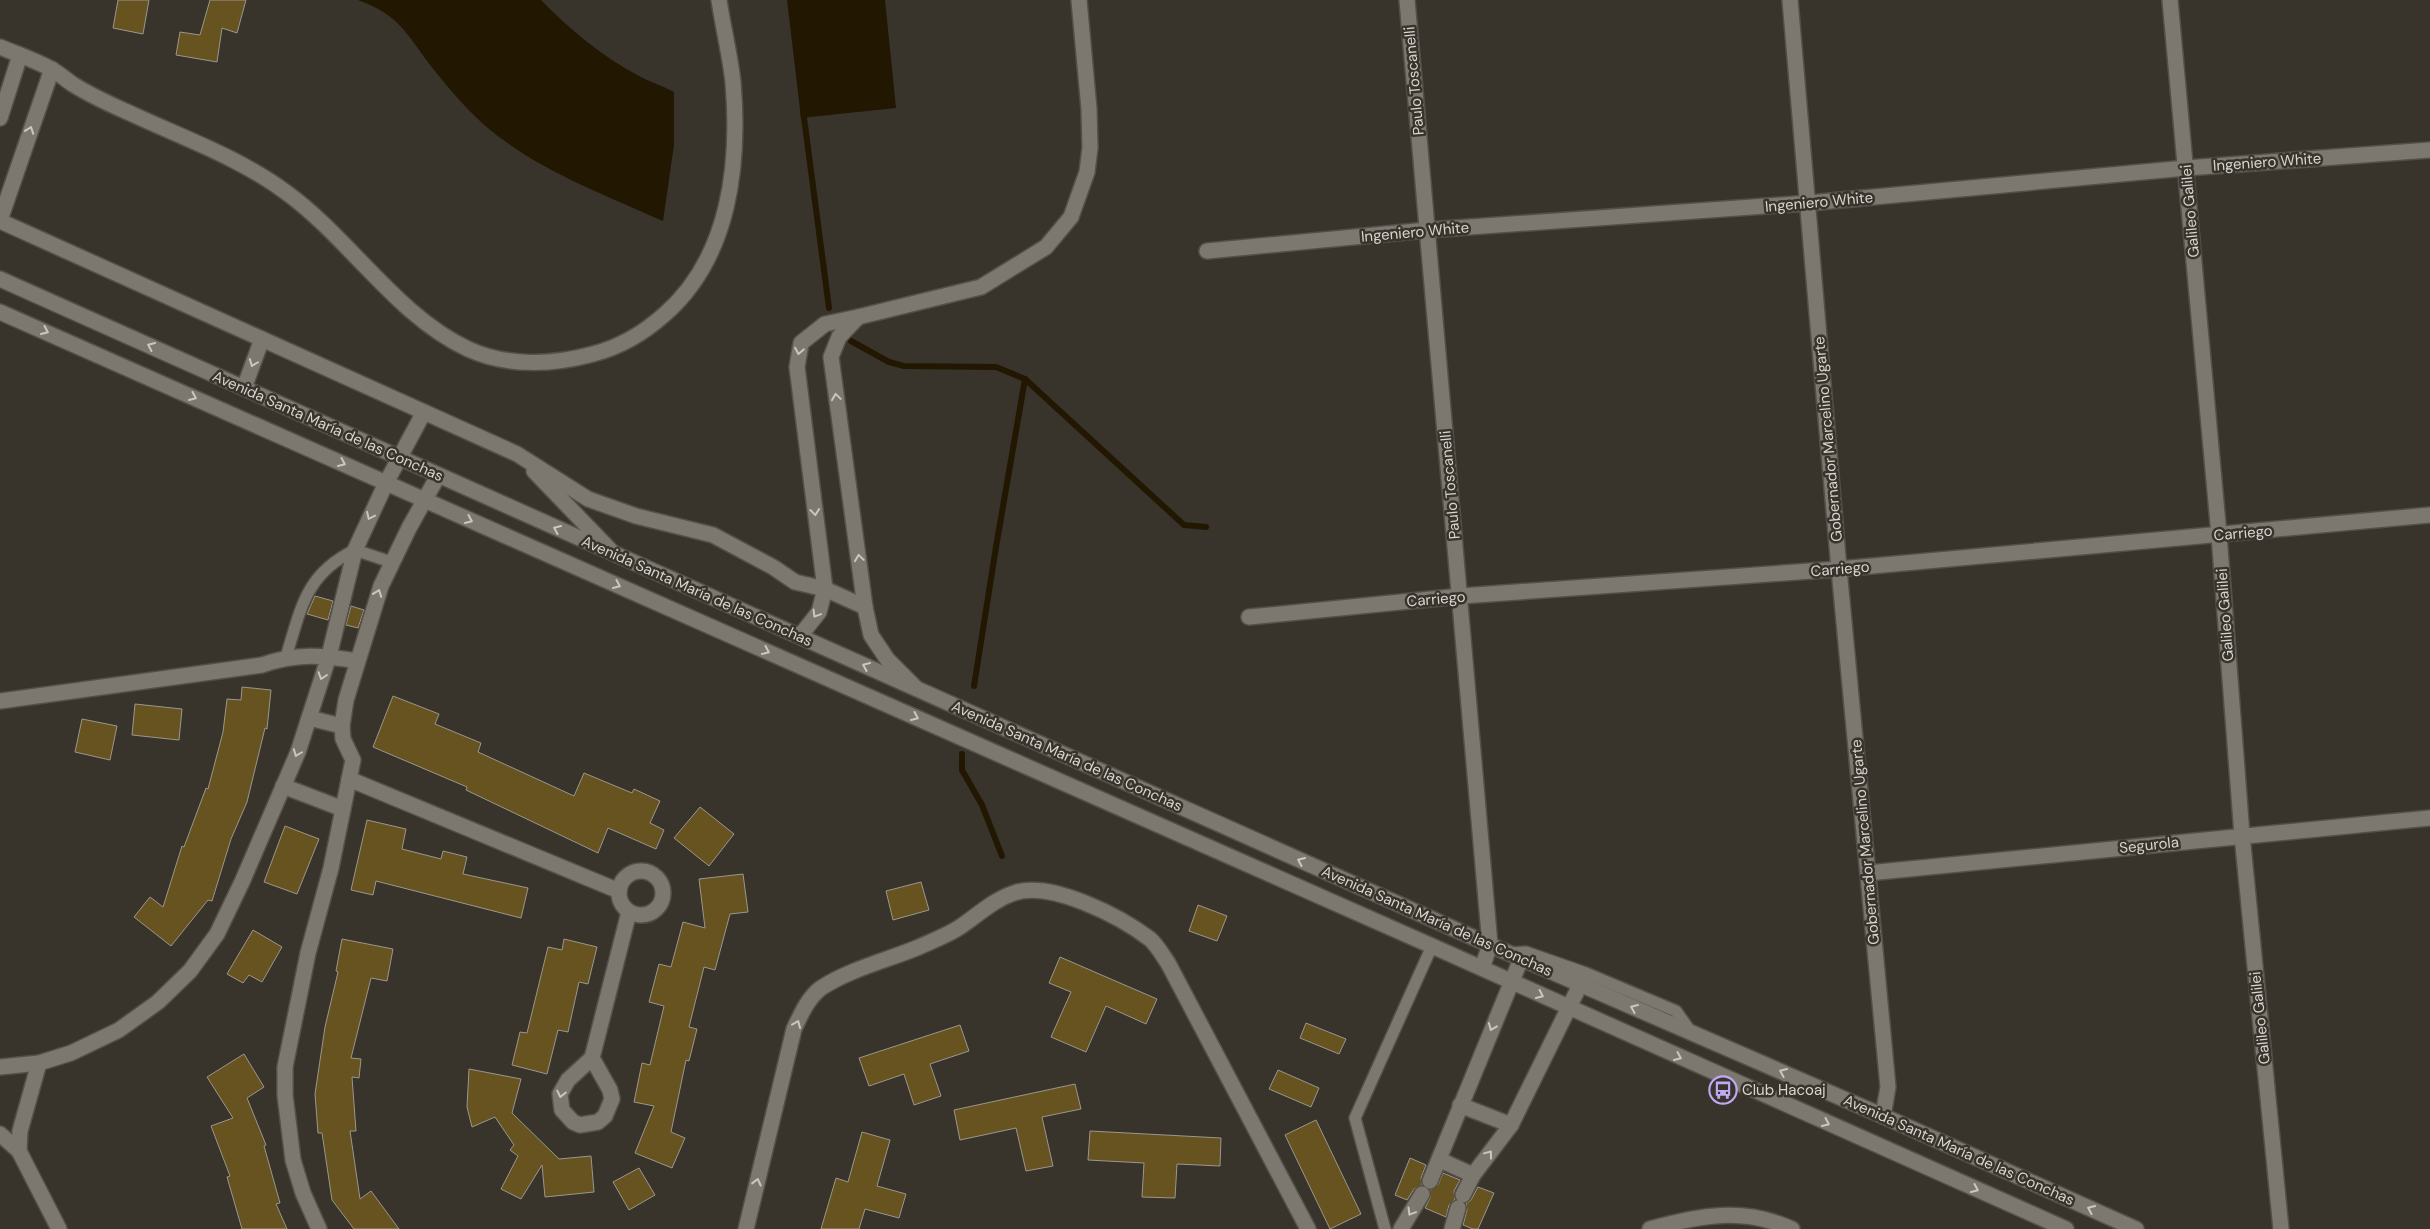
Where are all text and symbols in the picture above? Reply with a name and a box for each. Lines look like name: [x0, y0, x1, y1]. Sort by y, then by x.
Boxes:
street label: Paulo Toscanelli: [1399, 26, 1429, 136]
one-way arrow: [24, 126, 34, 135]
street label: Ingeniero White: [2212, 148, 2322, 176]
street label: Galileo Galilei: [2176, 164, 2204, 258]
street label: Ingeniero White: [1764, 187, 1874, 217]
street label: Ingeniero White: [1360, 217, 1470, 247]
one-way arrow: [40, 325, 49, 336]
street label: Gobernador Marcelino Ugarte: [1809, 336, 1847, 542]
one-way arrow: [147, 342, 156, 353]
one-way arrow: [795, 346, 805, 355]
one-way arrow: [249, 359, 259, 367]
street label: Avenida Santa María de las Conchas: [210, 366, 446, 486]
one-way arrow: [188, 391, 197, 402]
one-way arrow: [832, 393, 842, 402]
street label: Paulo Toscanelli: [1435, 430, 1465, 540]
one-way arrow: [337, 457, 346, 468]
one-way arrow: [809, 508, 820, 516]
one-way arrow: [366, 511, 377, 520]
one-way arrow: [464, 513, 473, 524]
street label: Carriego: [2213, 520, 2273, 546]
one-way arrow: [553, 525, 562, 536]
street label: Avenida Santa María de las Conchas: [579, 531, 815, 651]
one-way arrow: [854, 554, 864, 563]
street label: Carriego: [1810, 556, 1870, 582]
street label: Galileo Galilei: [2212, 568, 2238, 662]
one-way arrow: [612, 579, 621, 590]
street label: Carriego: [1406, 586, 1466, 612]
one-way arrow: [372, 589, 382, 598]
one-way arrow: [812, 609, 822, 618]
one-way arrow: [761, 645, 770, 656]
one-way arrow: [862, 661, 871, 672]
one-way arrow: [318, 671, 328, 680]
street label: Avenida Santa María de las Conchas: [949, 696, 1185, 816]
one-way arrow: [910, 710, 919, 721]
street label: Gobernador Marcelino Ugarte: [1846, 739, 1884, 945]
one-way arrow: [293, 748, 303, 756]
street label: Segurola: [2118, 832, 2180, 858]
one-way arrow: [1298, 857, 1307, 867]
street label: Avenida Santa María de las Conchas: [1319, 861, 1555, 981]
street label: Galileo Galilei: [2245, 971, 2275, 1065]
one-way arrow: [1535, 989, 1544, 999]
one-way arrow: [1630, 1003, 1639, 1014]
one-way arrow: [791, 1020, 801, 1029]
one-way arrow: [1488, 1022, 1498, 1031]
one-way arrow: [1673, 1050, 1682, 1061]
one-way arrow: [1779, 1068, 1788, 1079]
bus stop icon: Club Hacoaj: [1708, 1075, 1738, 1105]
place label: Club Hacoaj: [1742, 1080, 1826, 1100]
one-way arrow: [556, 1090, 567, 1098]
street label: Avenida Santa María de las Conchas: [1841, 1090, 2077, 1210]
one-way arrow: [1821, 1116, 1830, 1127]
one-way arrow: [1483, 1150, 1492, 1160]
one-way arrow: [751, 1177, 762, 1186]
one-way arrow: [1970, 1182, 1979, 1193]
one-way arrow: [2087, 1205, 2096, 1216]
one-way arrow: [1408, 1206, 1418, 1215]

